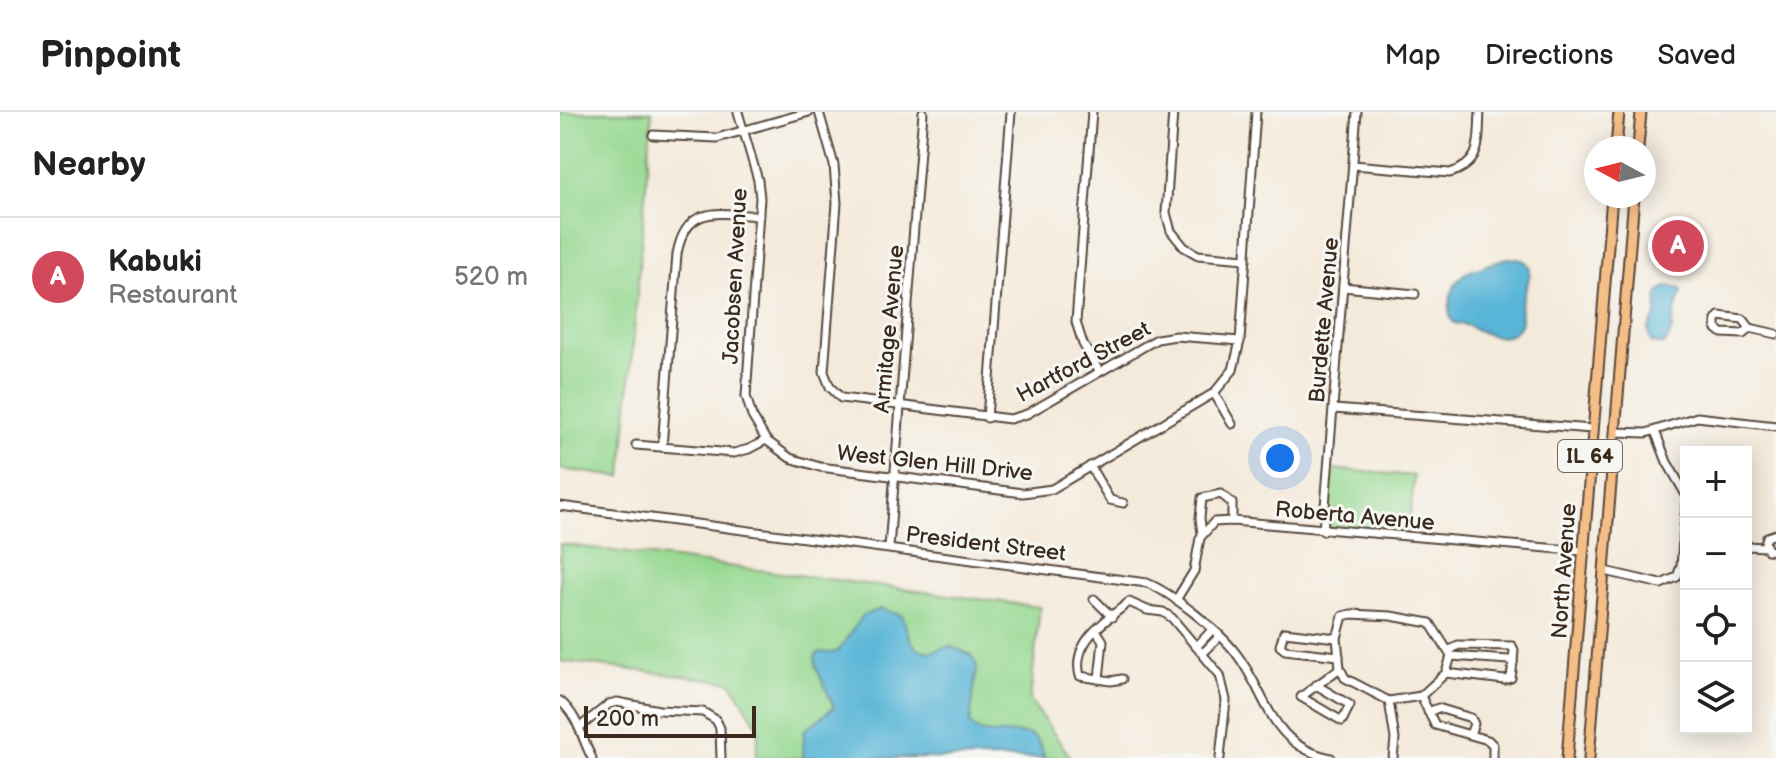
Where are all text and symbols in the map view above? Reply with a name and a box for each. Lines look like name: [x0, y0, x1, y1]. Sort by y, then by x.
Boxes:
text: Pinpoint: [40, 33, 181, 78]
text: Map: [1384, 39, 1441, 72]
text: Directions: [1485, 39, 1613, 72]
text: Saved: [1657, 39, 1736, 72]
north arrow: [1584, 136, 1656, 208]
text: Nearby: [32, 144, 146, 185]
street label: Jacobsen Avenue: [717, 187, 754, 365]
pin: A: [1652, 216, 1704, 276]
street label: Burdette Avenue: [1304, 236, 1345, 404]
text: Kabuki: [108, 244, 202, 280]
street label: Armitage Avenue: [869, 244, 910, 414]
text: A: [50, 262, 66, 293]
text: 520 m: [454, 262, 528, 293]
text: Restaurant: [108, 280, 237, 311]
street label: Hartford Street: [1012, 316, 1156, 409]
your location: [1260, 438, 1300, 478]
street label: West Glen Hill Drive: [836, 440, 1034, 487]
road number: IL 64: [1558, 440, 1622, 472]
map controls: [1680, 446, 1752, 734]
button: +: [1680, 446, 1752, 518]
street label: Roberta Avenue: [1274, 496, 1436, 537]
street label: North Avenue: [1546, 502, 1583, 640]
button: −: [1680, 518, 1752, 590]
street label: President Street: [904, 521, 1068, 568]
button: locate: [1680, 590, 1752, 662]
button: layers: [1680, 662, 1752, 734]
scale bar: [584, 702, 756, 738]
text: 200 m: [596, 706, 659, 733]

